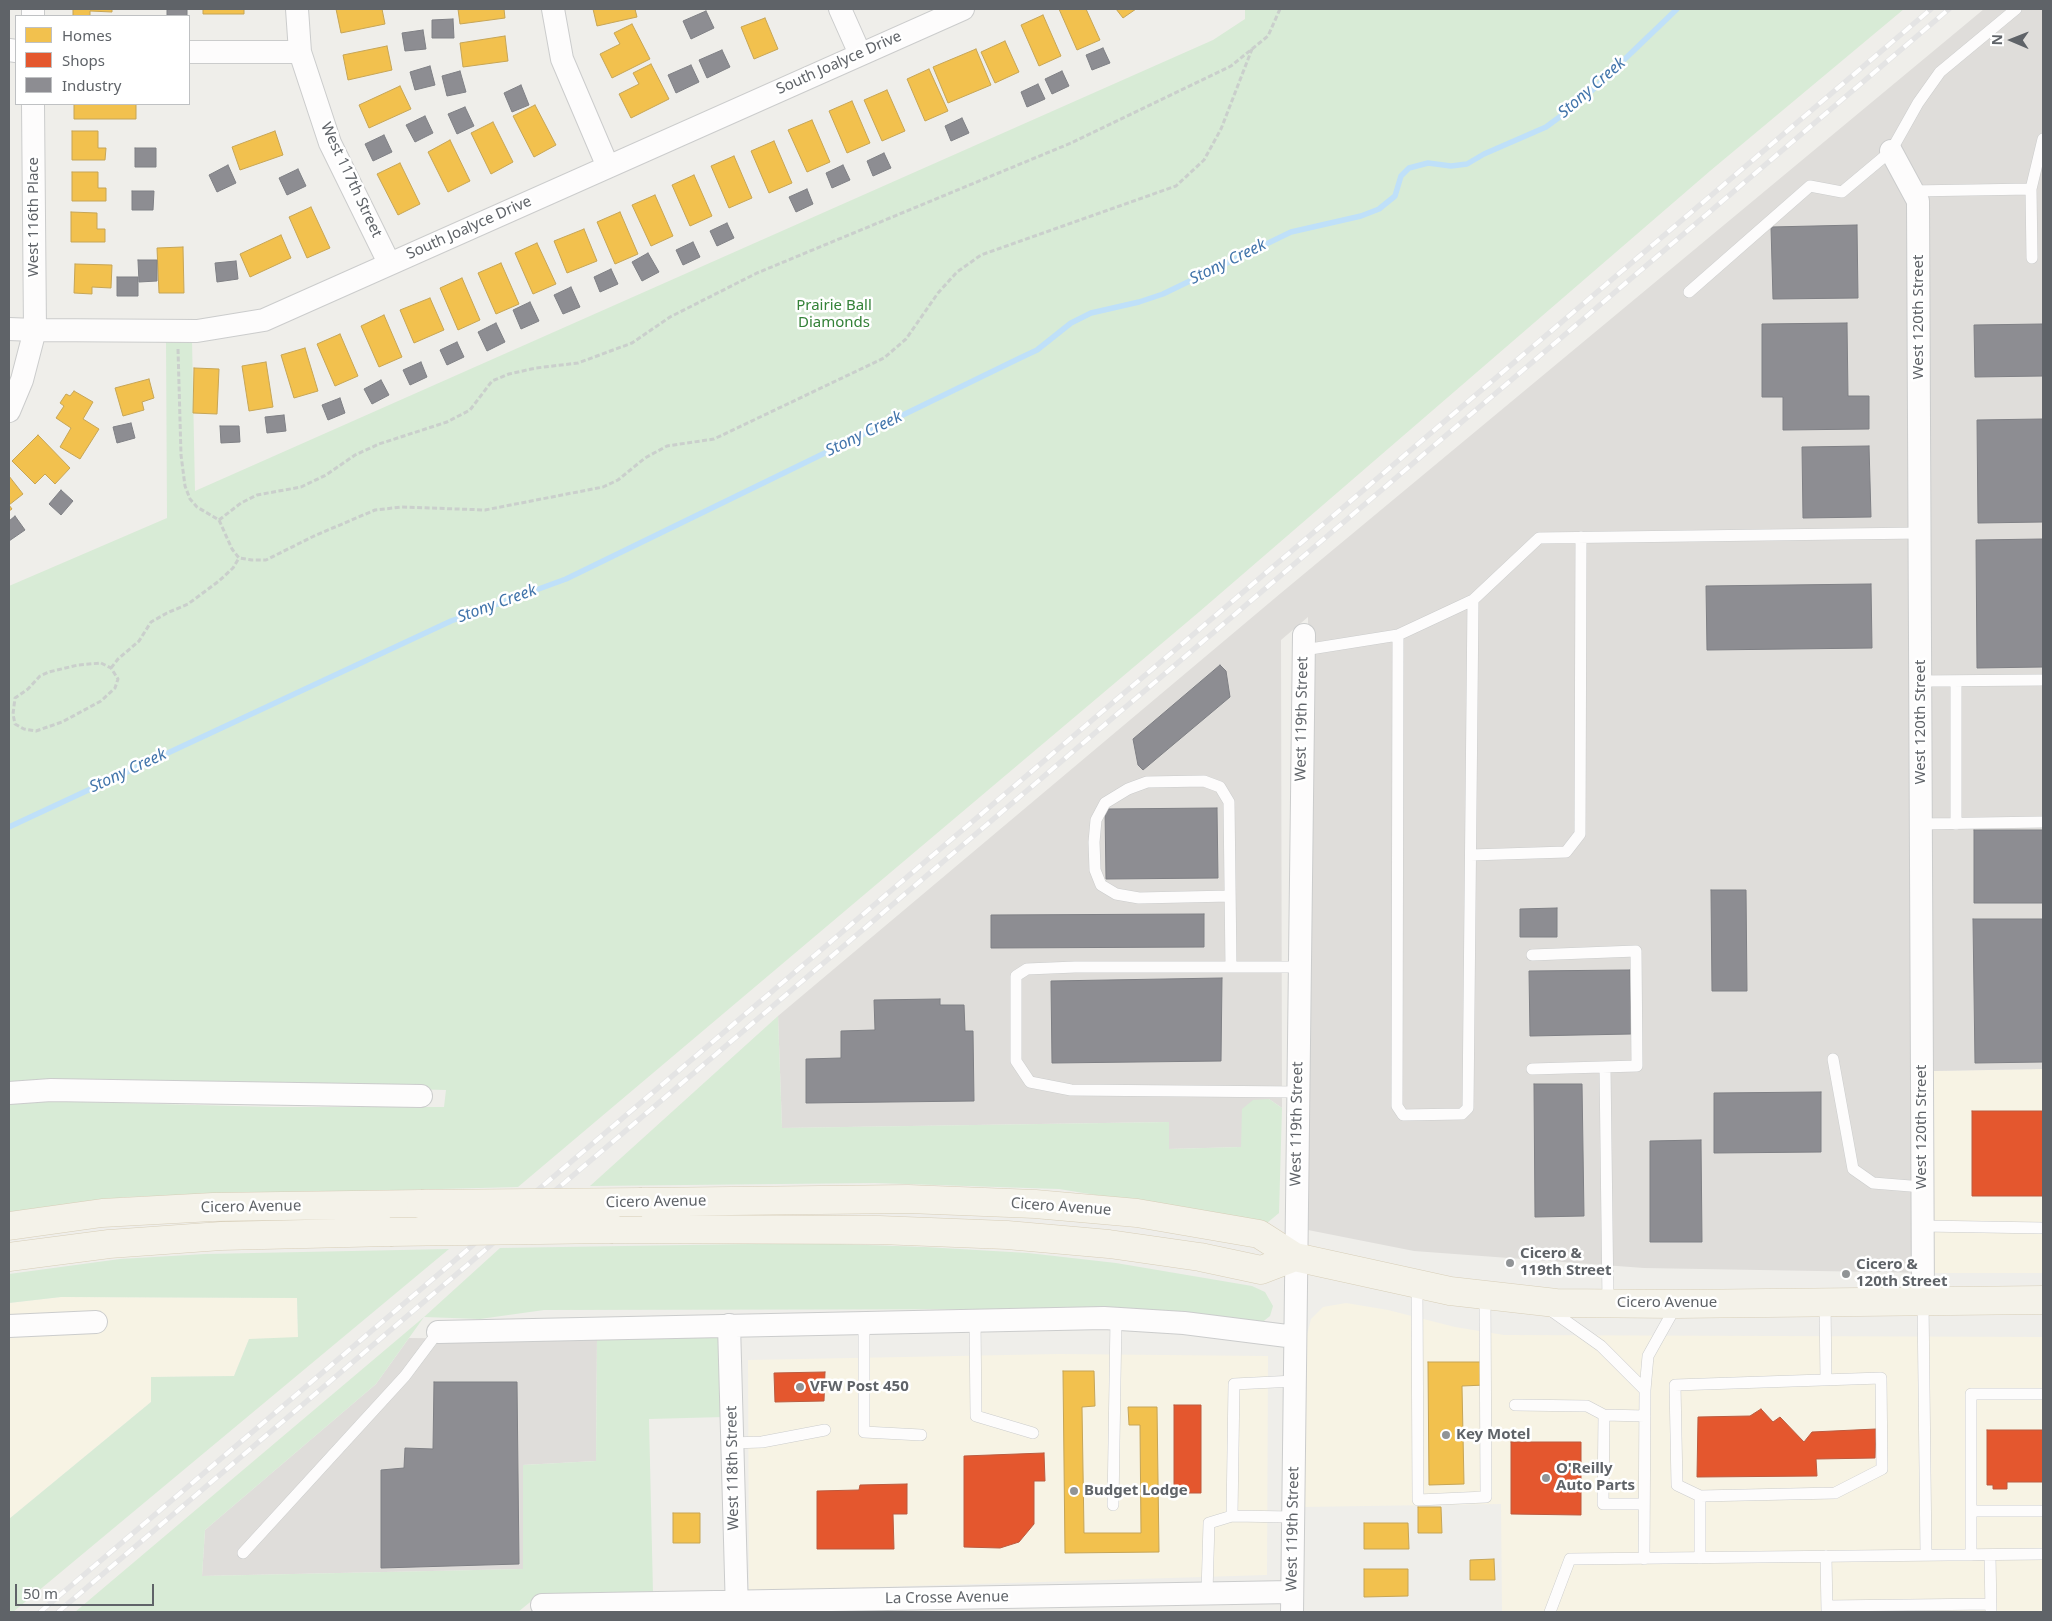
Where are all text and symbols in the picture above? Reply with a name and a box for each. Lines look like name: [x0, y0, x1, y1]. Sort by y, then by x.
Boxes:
legend: [15, 15, 190, 105]
north arrow: [1987, 15, 2037, 65]
text: Homes: [62, 25, 112, 45]
street label: South Joalyce Drive: [774, 27, 904, 99]
text: N: [1987, 34, 2006, 46]
text: Shops: [62, 50, 105, 70]
water label: Stony Creek: [1555, 54, 1629, 122]
text: Industry: [62, 75, 121, 95]
street label: West 117th Street: [316, 120, 386, 240]
street label: West 116th Place: [25, 157, 43, 277]
street label: South Joalyce Drive: [404, 192, 534, 264]
water label: Stony Creek: [1187, 235, 1269, 289]
street label: West 120th Street: [1910, 255, 1928, 379]
park label: Prairie Ball Diamonds: [796, 297, 872, 332]
water label: Stony Creek: [823, 407, 905, 461]
water label: Stony Creek: [455, 581, 539, 627]
street label: West 119th Street: [1292, 656, 1312, 782]
street label: West 120th Street: [1912, 660, 1930, 784]
water label: Stony Creek: [87, 745, 169, 797]
street label: West 119th Street: [1287, 1061, 1307, 1187]
street label: West 120th Street: [1913, 1065, 1931, 1189]
street label: Cicero Avenue: [606, 1192, 706, 1212]
street label: Cicero Avenue: [1010, 1195, 1112, 1219]
street label: Cicero Avenue: [201, 1197, 301, 1217]
place label: Cicero & 119th Street: [1520, 1245, 1611, 1280]
place label: Cicero & 120th Street: [1856, 1256, 1947, 1291]
marker: Cicero & 119th Street: [1504, 1257, 1516, 1269]
marker: Cicero & 120th Street: [1840, 1268, 1852, 1280]
street label: Cicero Avenue: [1617, 1294, 1717, 1312]
place label: VFW Post 450: [810, 1378, 909, 1396]
marker: VFW Post 450: [794, 1381, 806, 1393]
street label: West 118th Street: [723, 1405, 743, 1531]
place label: Key Motel: [1456, 1426, 1531, 1444]
marker: Key Motel: [1440, 1429, 1452, 1441]
place label: O'Reilly Auto Parts: [1556, 1460, 1635, 1495]
street label: West 119th Street: [1283, 1466, 1303, 1592]
marker: O'Reilly Auto Parts: [1540, 1472, 1552, 1484]
place label: Budget Lodge: [1084, 1482, 1188, 1500]
marker: Budget Lodge: [1068, 1485, 1080, 1497]
scale bar: [18, 1574, 156, 1606]
text: 50 m: [23, 1583, 58, 1603]
street label: La Crosse Avenue: [885, 1588, 1009, 1608]

